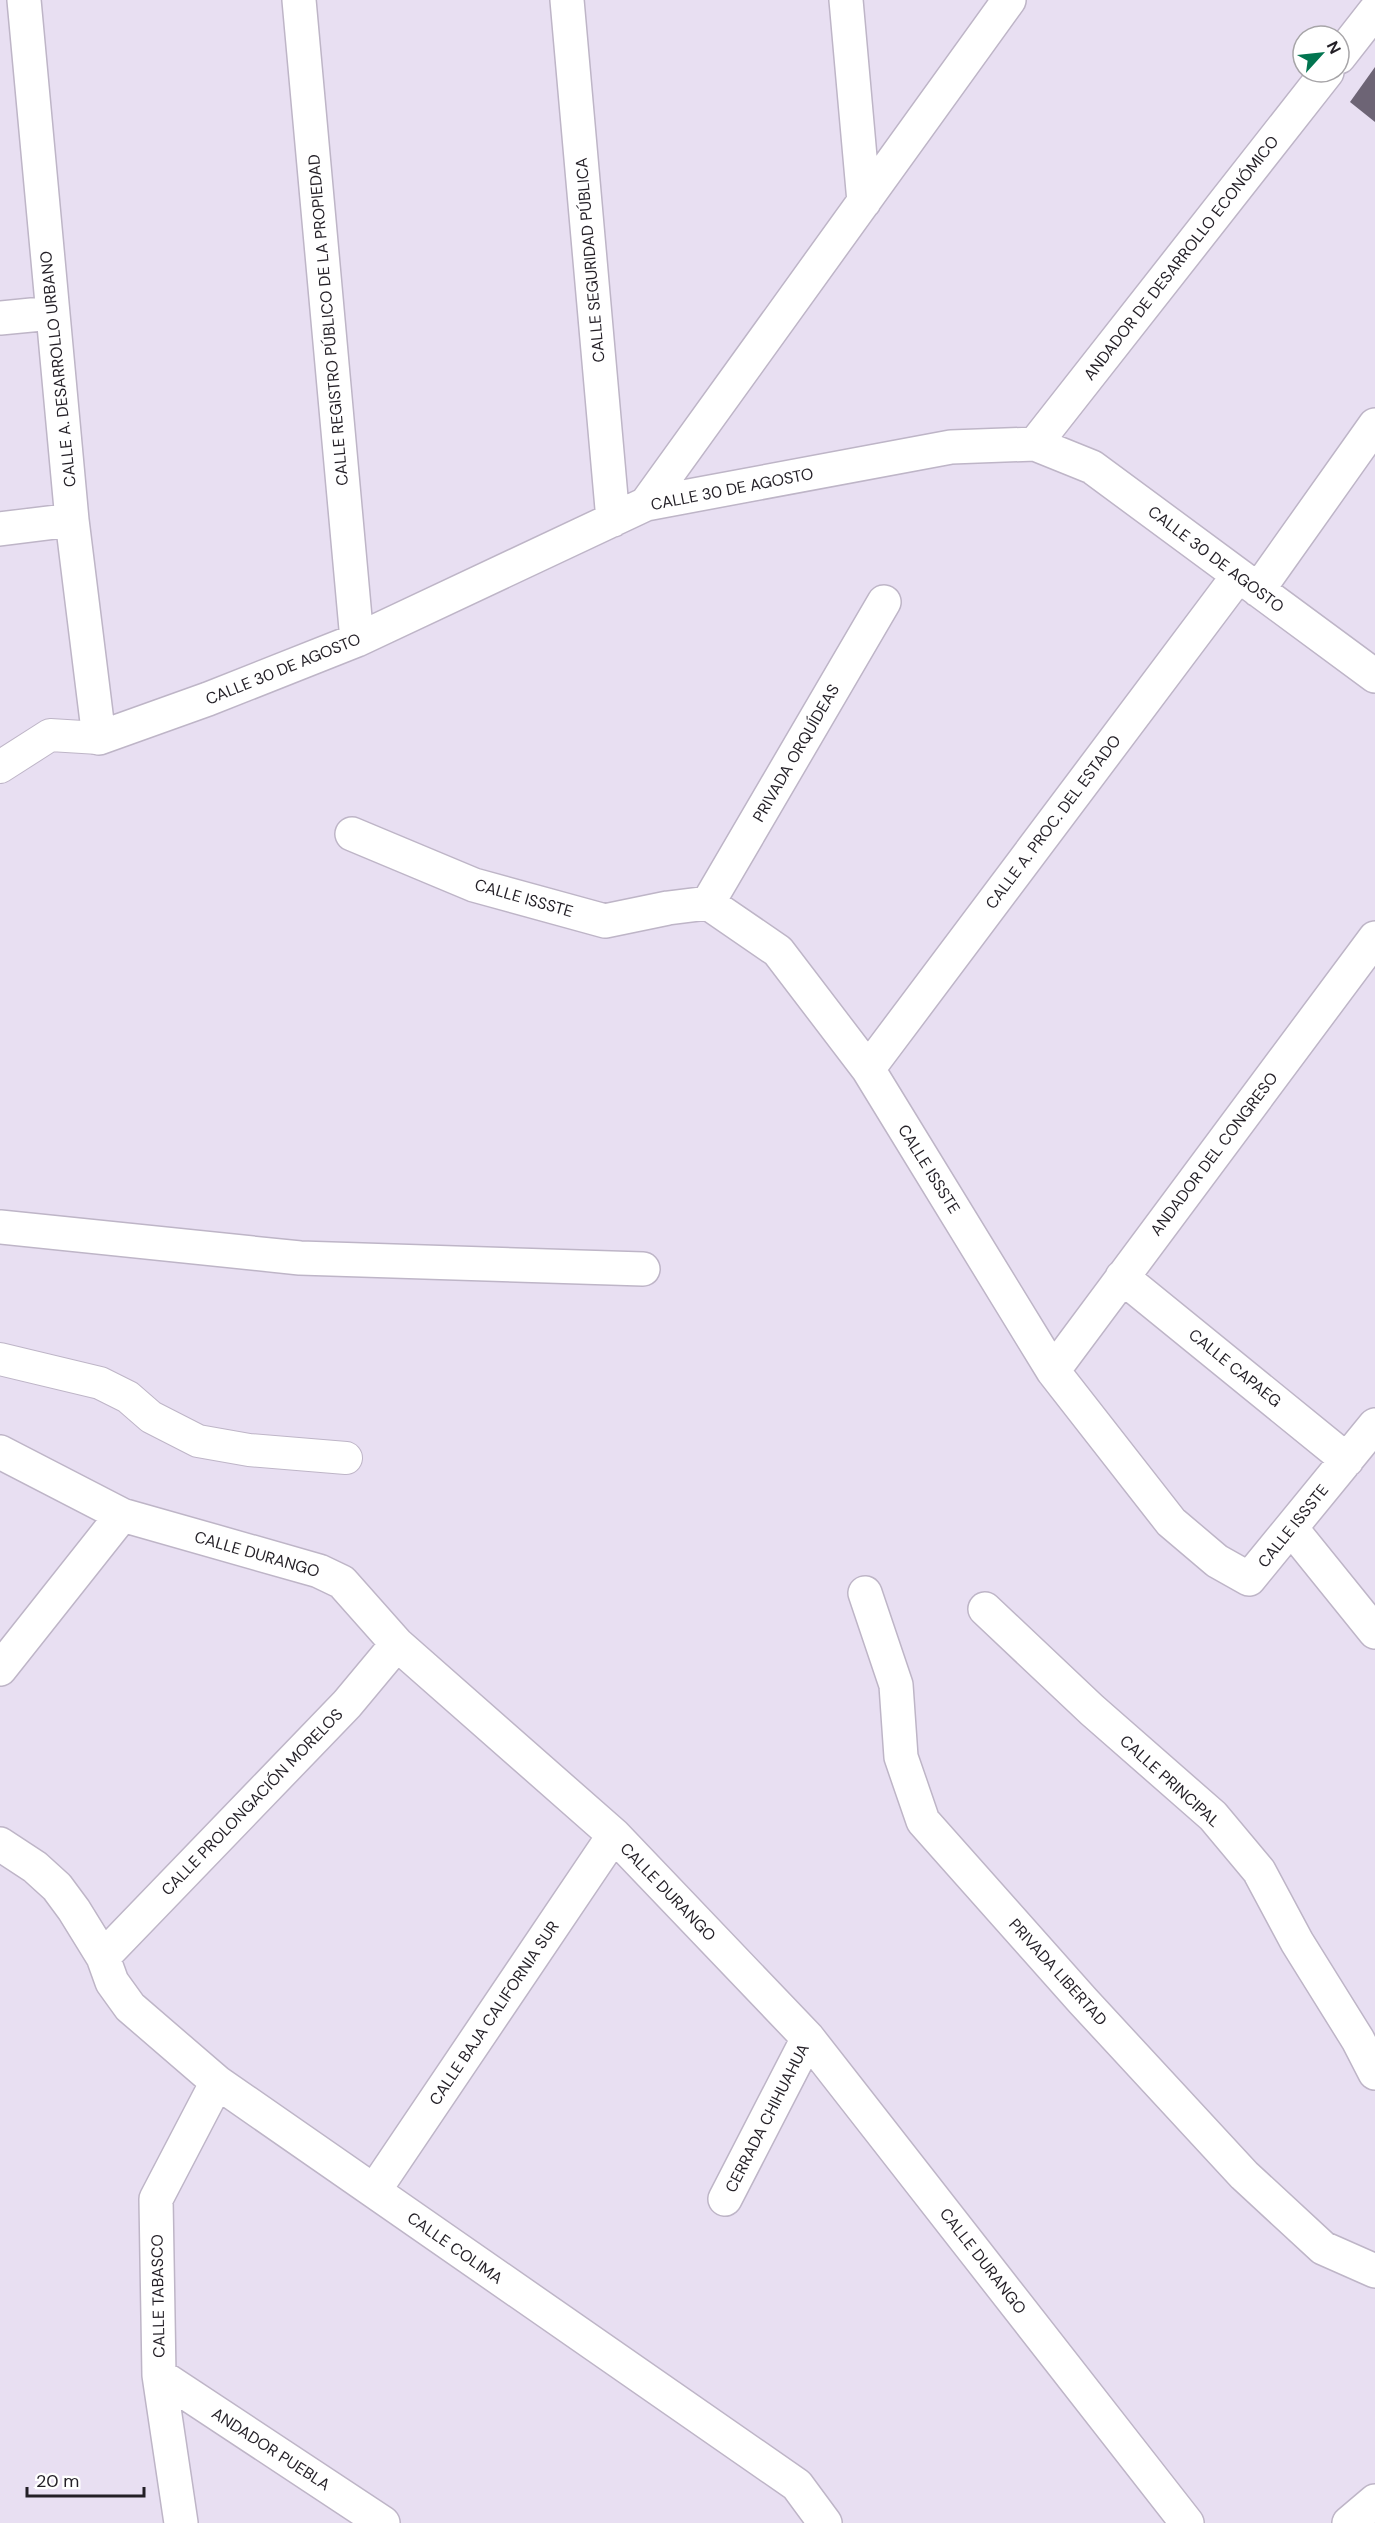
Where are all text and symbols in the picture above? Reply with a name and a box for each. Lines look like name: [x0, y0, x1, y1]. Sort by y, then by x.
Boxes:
north arrow: [1291, 24, 1351, 84]
text: N: [1322, 37, 1346, 57]
street label: ANDADOR DE DESARROLLO ECONÓMICO: [1079, 131, 1283, 385]
street label: CALLE REGISTRO PÚBLICO DE LA PROPIEDAD: [303, 153, 353, 487]
street label: CALLE SEGURIDAD PÚBLICA: [571, 156, 609, 363]
street label: CALLE A. DESARROLLO URBANO: [35, 250, 81, 488]
street label: CALLE 30 DE AGOSTO: [649, 463, 815, 515]
street label: CALLE 30 DE AGOSTO: [1144, 501, 1288, 617]
street label: CALLE 30 DE AGOSTO: [202, 628, 364, 710]
street label: PRIVADA ORQUÍDEAS: [748, 680, 844, 826]
street label: CALLE A. PROC. DEL ESTADO: [981, 731, 1125, 913]
street label: CALLE ISSSTE: [472, 874, 576, 922]
street label: ANDADOR DEL CONGRESO: [1146, 1068, 1282, 1240]
street label: CALLE ISSSTE: [893, 1120, 965, 1218]
street label: CALLE CAPAEG: [1184, 1324, 1286, 1412]
street label: CALLE ISSSTE: [1253, 1480, 1333, 1572]
street label: CALLE DURANGO: [192, 1526, 322, 1582]
street label: CALLE PROLONGACIÓN MORELOS: [157, 1704, 347, 1900]
street label: CALLE PRINCIPAL: [1116, 1730, 1224, 1832]
street label: CALLE DURANGO: [616, 1838, 720, 1946]
street label: PRIVADA LIBERTAD: [1004, 1914, 1112, 2030]
street label: CALLE BAJA CALIFORNIA SUR: [424, 1917, 564, 2109]
street label: CERRADA CHIHUAHUA: [720, 2040, 814, 2196]
street label: CALLE DURANGO: [935, 2204, 1031, 2318]
street label: CALLE COLIMA: [403, 2207, 507, 2289]
street label: CALLE TABASCO: [146, 2234, 170, 2358]
street label: ANDADOR PUEBLA: [208, 2403, 335, 2495]
scale bar: [27, 2460, 144, 2498]
text: 20 m: [36, 2469, 79, 2493]

